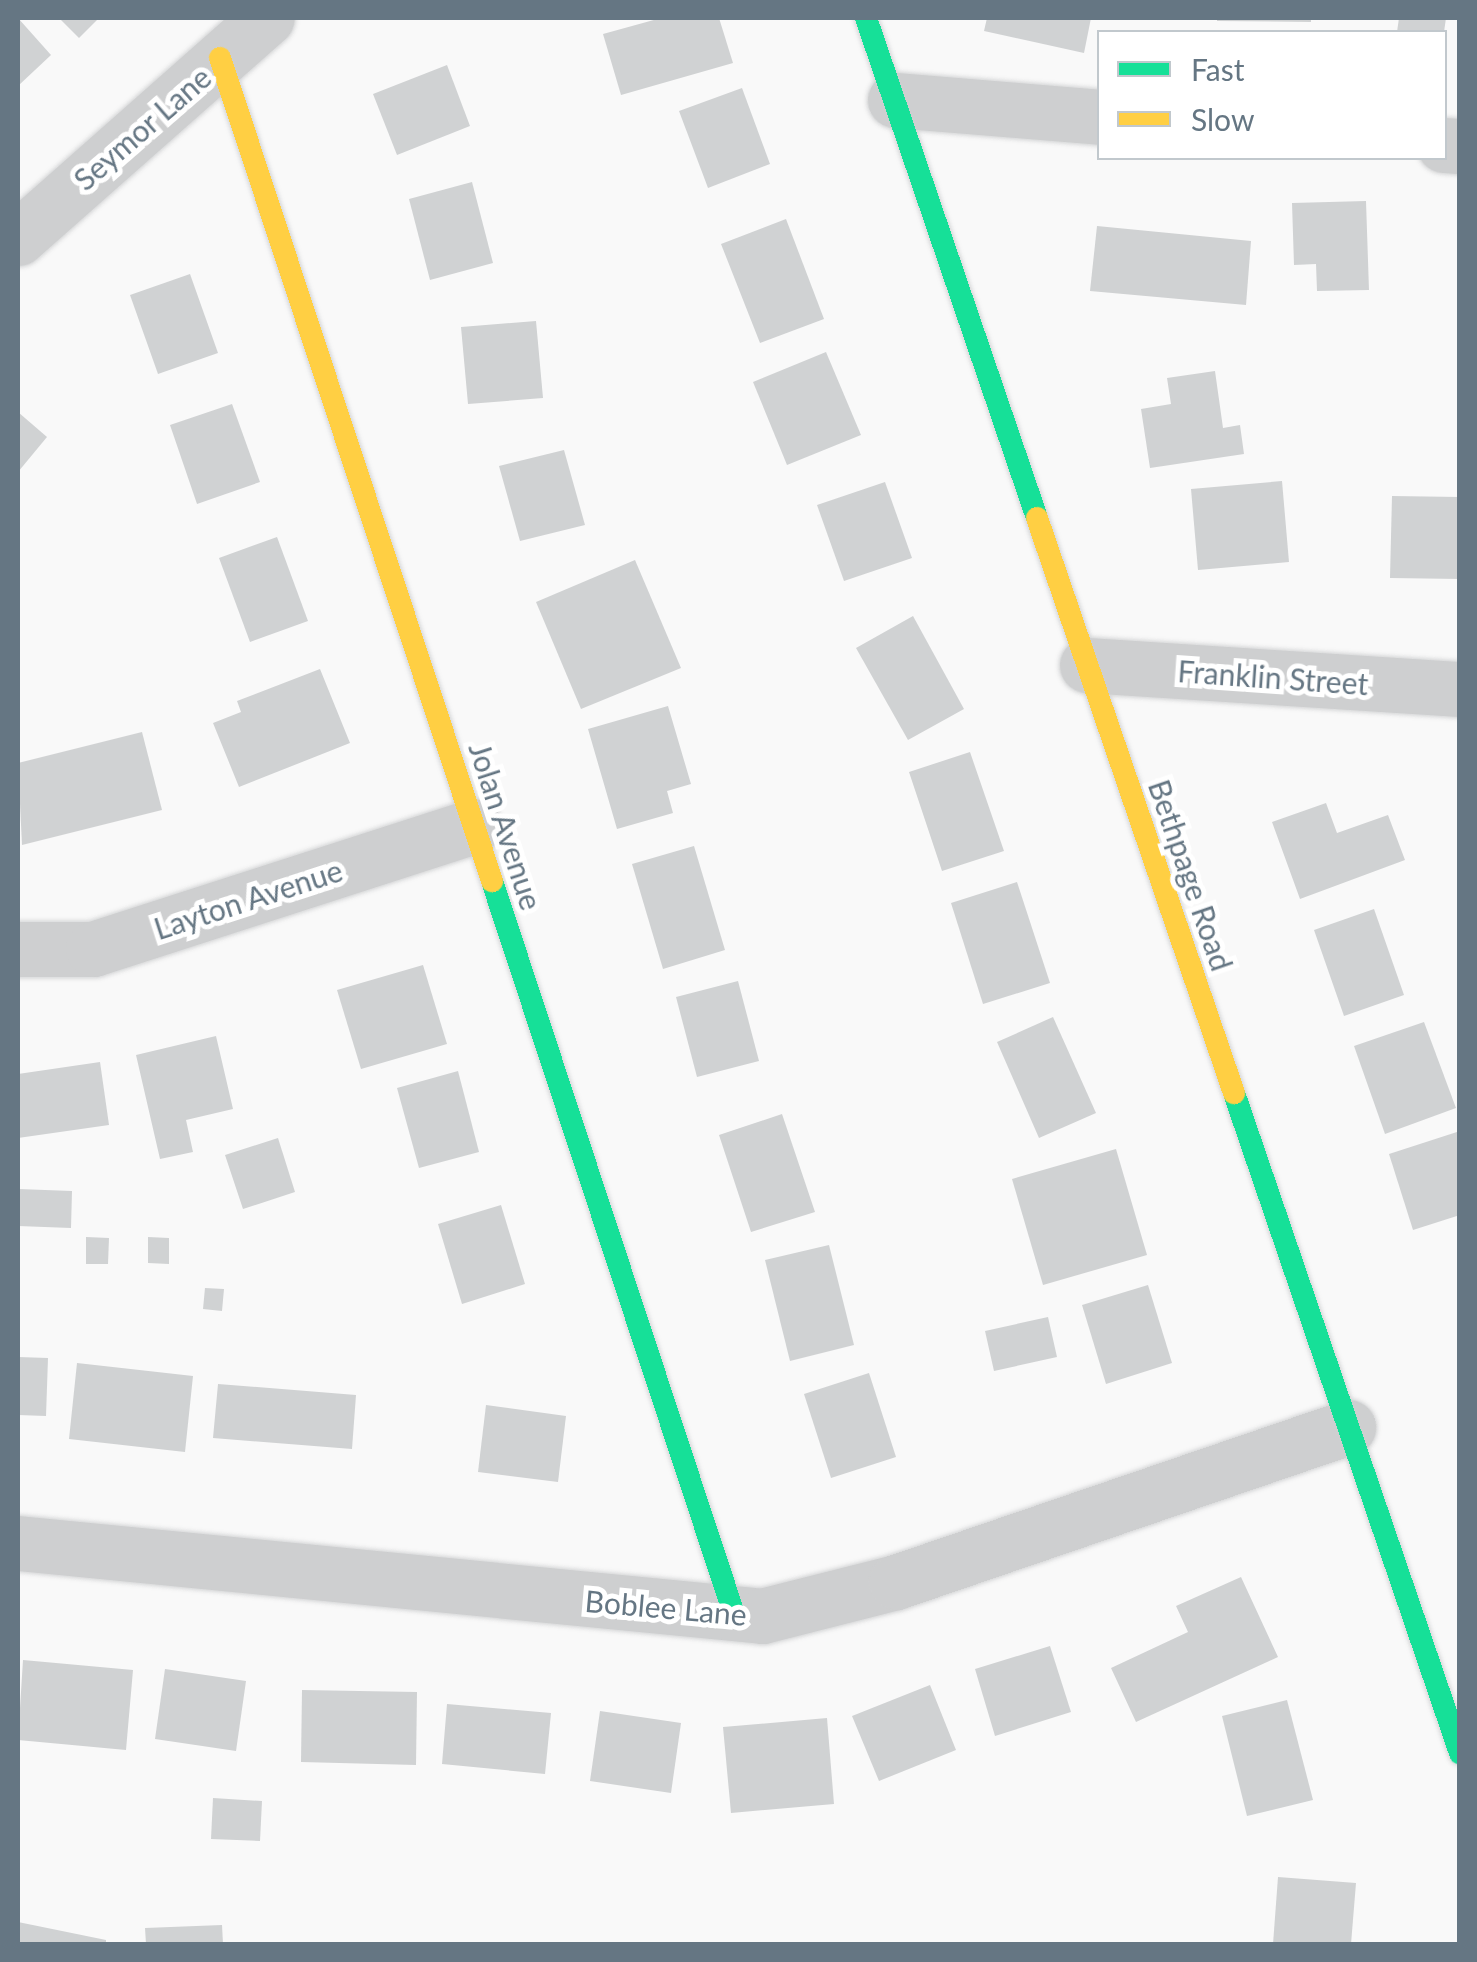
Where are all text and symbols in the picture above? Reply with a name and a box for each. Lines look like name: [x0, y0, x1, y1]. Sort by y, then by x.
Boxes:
legend: [1097, 30, 1447, 160]
text: Fast: [1191, 51, 1245, 87]
street label: Seymor Lane: [66, 59, 218, 197]
text: Slow: [1191, 101, 1254, 137]
street label: Franklin Street: [1177, 652, 1369, 702]
street label: Jolan Avenue: [462, 737, 550, 915]
street label: Bethpage Road: [1141, 775, 1241, 975]
street label: Layton Avenue: [149, 851, 347, 947]
street label: Boblee Lane: [584, 1582, 748, 1632]

